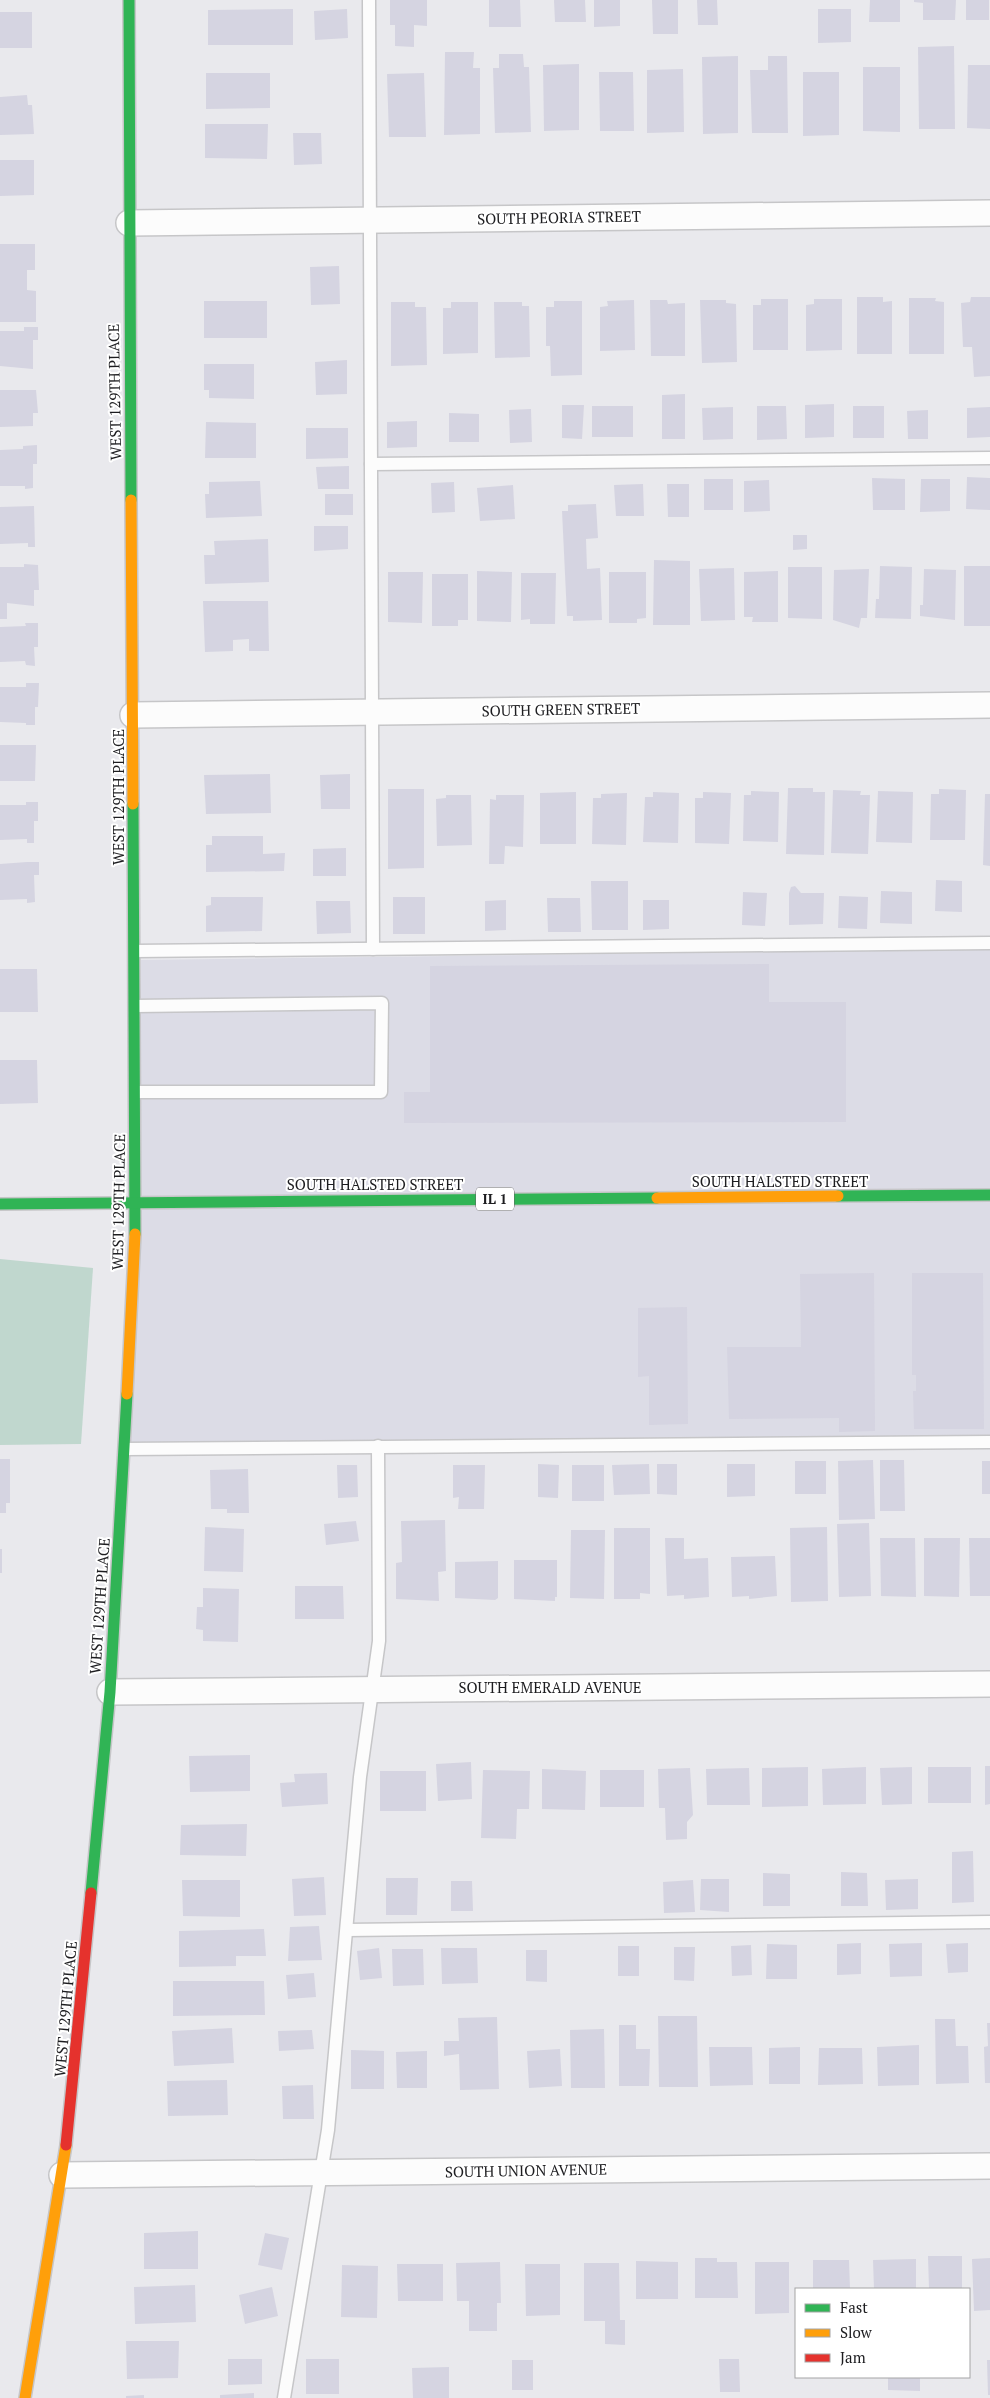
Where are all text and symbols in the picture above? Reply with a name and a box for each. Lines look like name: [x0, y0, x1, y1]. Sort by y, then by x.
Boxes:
street label: SOUTH PEORIA STREET: [477, 206, 641, 228]
street label: WEST 129TH PLACE: [103, 324, 125, 460]
street label: SOUTH GREEN STREET: [481, 698, 640, 720]
street label: WEST 129TH PLACE: [108, 729, 128, 865]
street label: WEST 129TH PLACE: [107, 1134, 129, 1270]
street label: SOUTH HALSTED STREET: [692, 1171, 868, 1191]
street label: SOUTH HALSTED STREET: [287, 1174, 463, 1194]
road number: IL 1: [476, 1188, 514, 1210]
street label: WEST 129TH PLACE: [84, 1537, 114, 1675]
street label: SOUTH EMERALD AVENUE: [458, 1677, 642, 1697]
street label: WEST 129TH PLACE: [49, 1940, 81, 2078]
street label: SOUTH UNION AVENUE: [445, 2159, 607, 2181]
legend: [795, 2288, 970, 2378]
text: Fast: [840, 2297, 868, 2317]
text: Slow: [840, 2322, 873, 2342]
text: Jam: [840, 2347, 866, 2367]

